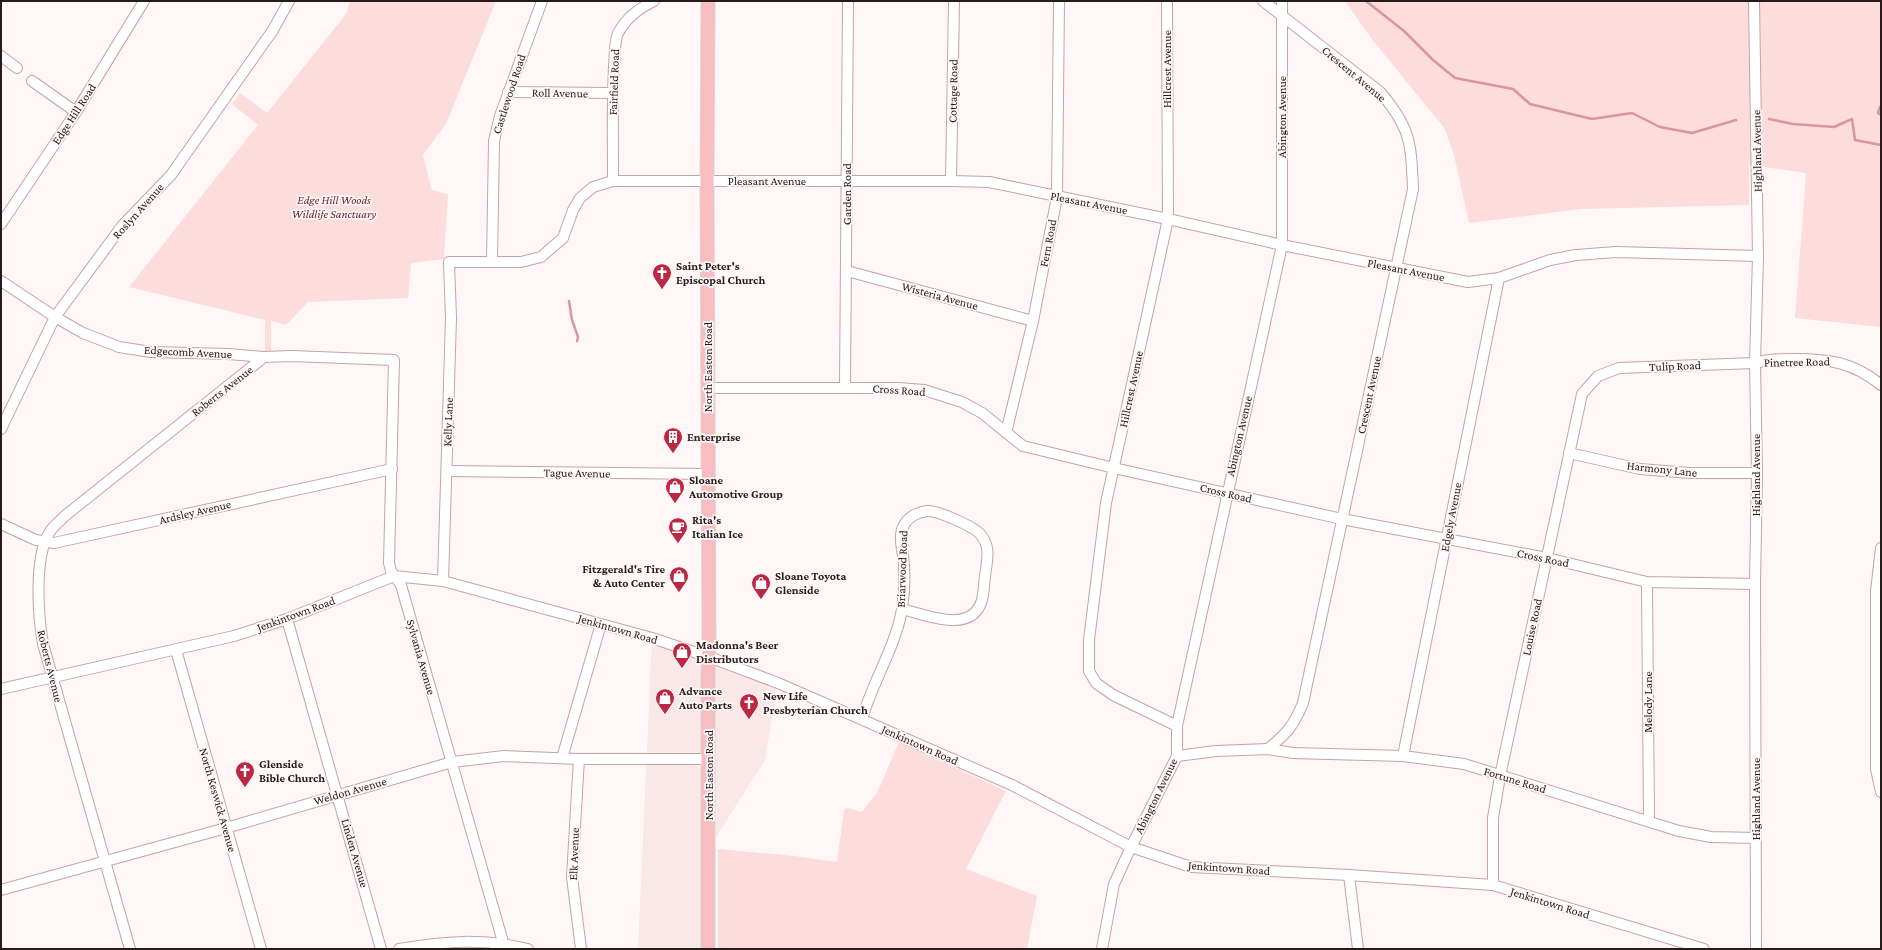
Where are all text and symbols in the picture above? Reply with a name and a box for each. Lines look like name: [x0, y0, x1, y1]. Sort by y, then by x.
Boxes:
street label: Hillcrest Avenue: [1160, 30, 1174, 108]
street label: Crescent Avenue: [1319, 43, 1389, 105]
street label: Fairfield Road: [606, 48, 622, 115]
street label: Castlewood Road: [489, 52, 529, 136]
street label: Cottage Road: [945, 58, 961, 123]
street label: Abington Avenue: [1275, 76, 1289, 158]
street label: Edge Hill Road: [49, 80, 99, 147]
street label: Roll Avenue: [532, 86, 588, 100]
street label: Highland Avenue: [1749, 110, 1765, 192]
street label: Garden Road: [840, 162, 854, 225]
street label: Pleasant Avenue: [728, 174, 806, 188]
street label: Roslyn Avenue: [109, 180, 167, 242]
street label: Pleasant Avenue: [1049, 189, 1129, 217]
park label: Edge Hill Woods Wildlife Sanctuary: [292, 193, 376, 221]
street label: Fern Road: [1037, 217, 1060, 268]
street label: Pleasant Avenue: [1366, 256, 1446, 284]
place label: Saint Peter's Episcopal Church: [676, 259, 765, 287]
church icon: Saint Peter's Episcopal Church: [651, 262, 673, 290]
street label: Wisteria Avenue: [900, 279, 980, 313]
street label: North Easton Road: [701, 321, 715, 412]
street label: Edgecomb Avenue: [144, 343, 232, 361]
street label: Hillcrest Avenue: [1116, 349, 1146, 429]
street label: Pinetree Road: [1764, 354, 1831, 370]
street label: Crescent Avenue: [1354, 355, 1384, 435]
street label: Tulip Road: [1649, 358, 1702, 374]
street label: Roberts Avenue: [188, 363, 256, 419]
street label: Cross Road: [872, 381, 927, 399]
street label: Abington Avenue: [1223, 394, 1255, 478]
street label: Kelly Lane: [440, 397, 456, 447]
building icon: Enterprise: [662, 426, 684, 454]
place label: Enterprise: [687, 430, 741, 444]
street label: Highland Avenue: [1749, 434, 1763, 516]
street label: Harmony Lane: [1626, 458, 1698, 480]
street label: Tague Avenue: [544, 465, 610, 481]
place label: Sloane Automotive Group: [688, 473, 783, 501]
shop icon: Sloane Automotive Group: [664, 476, 686, 504]
street label: Cross Road: [1199, 480, 1254, 506]
street label: Edgely Avenue: [1437, 481, 1465, 553]
street label: Ardsley Avenue: [158, 497, 232, 527]
place label: Rita's Italian Ice: [692, 513, 744, 541]
cafe icon: Rita's Italian Ice: [667, 516, 689, 544]
street label: Briarwood Road: [894, 529, 910, 608]
street label: Cross Road: [1516, 546, 1571, 571]
place label: Fitzgerald's Tire & Auto Center: [582, 562, 665, 590]
shop icon: Fitzgerald's Tire & Auto Center: [668, 565, 690, 593]
place label: Sloane Toyota Glenside: [775, 569, 846, 597]
shop icon: Sloane Toyota Glenside: [750, 572, 772, 600]
street label: Jenkintown Road: [254, 593, 338, 635]
street label: Louise Road: [1519, 597, 1545, 657]
street label: Jenkintown Road: [576, 611, 660, 647]
street label: Sylvania Avenue: [404, 618, 438, 696]
street label: Roberts Avenue: [34, 628, 66, 704]
place label: Madonna's Beer Distributors: [696, 638, 778, 666]
shop icon: Madonna's Beer Distributors: [671, 641, 693, 669]
street label: Melody Lane: [1641, 671, 1655, 733]
place label: Advance Auto Parts: [678, 684, 732, 712]
shop icon: Advance Auto Parts: [654, 687, 676, 715]
place label: New Life Presbyterian Church: [763, 689, 868, 717]
church icon: New Life Presbyterian Church: [738, 692, 760, 720]
street label: Jenkintown Road: [879, 721, 961, 768]
street label: North Easton Road: [702, 729, 716, 820]
street label: North Keswick Avenue: [196, 746, 240, 854]
street label: Abington Avenue: [1132, 756, 1180, 836]
place label: Glenside Bible Church: [259, 757, 325, 785]
street label: Highland Avenue: [1749, 758, 1763, 840]
church icon: Glenside Bible Church: [234, 760, 256, 788]
street label: Fortune Road: [1482, 764, 1549, 796]
street label: Weldon Avenue: [312, 774, 388, 808]
street label: Linden Avenue: [338, 817, 372, 889]
street label: Elk Avenue: [566, 827, 582, 881]
street label: Jenkintown Road: [1186, 858, 1271, 878]
street label: Jenkintown Road: [1508, 884, 1592, 922]

